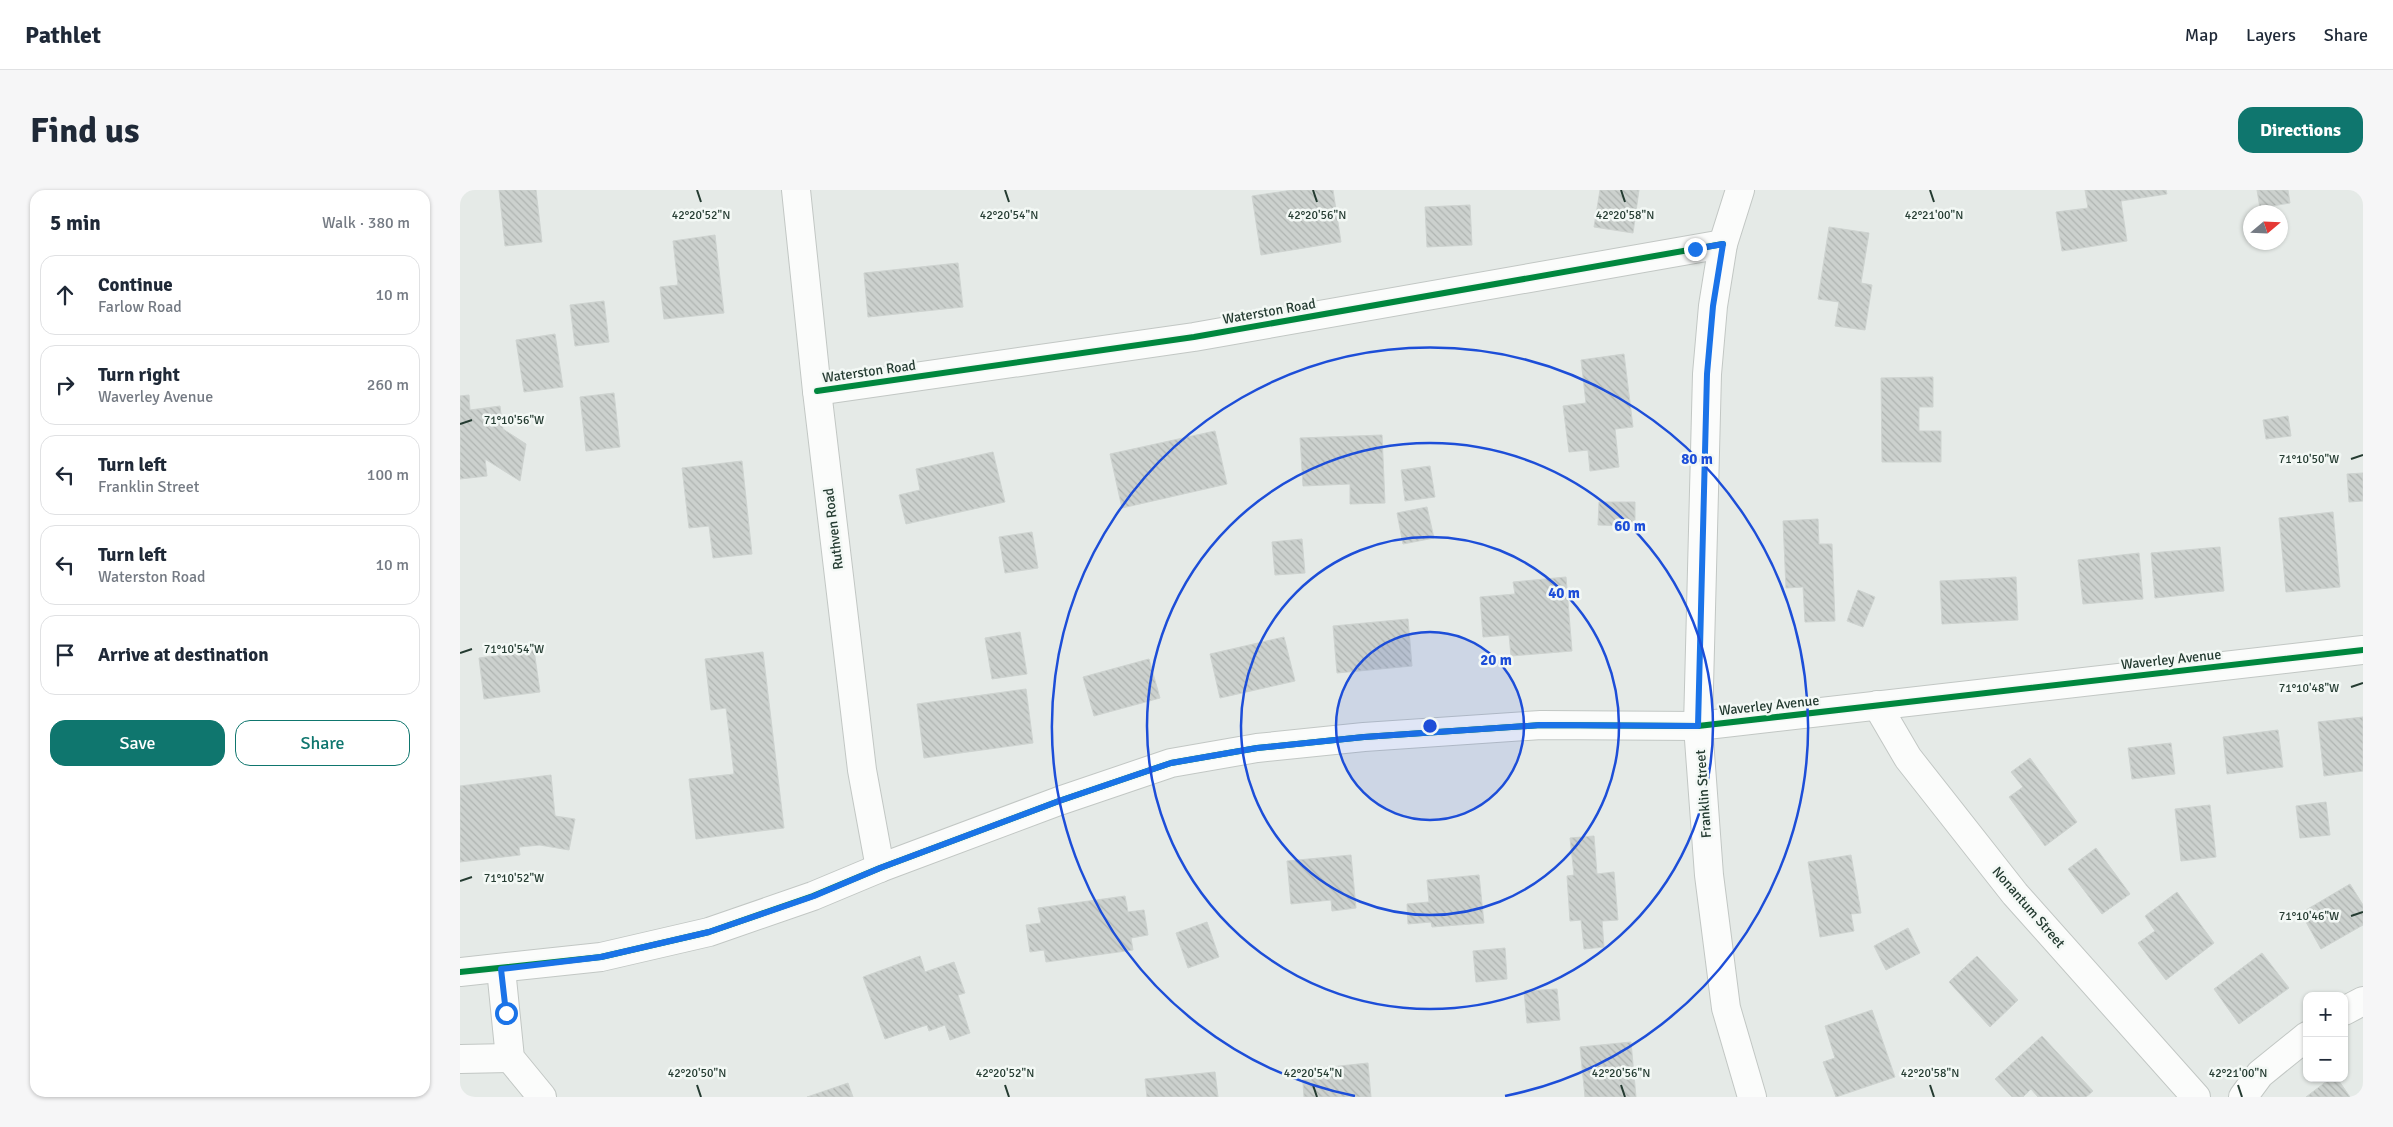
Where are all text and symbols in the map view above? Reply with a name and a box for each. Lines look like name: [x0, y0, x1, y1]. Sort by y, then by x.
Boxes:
text: Pathlet: [25, 20, 101, 50]
text: Map: [2185, 24, 2218, 46]
text: Layers: [2246, 24, 2296, 46]
text: Share: [2324, 24, 2368, 46]
button: Directions: [2238, 107, 2363, 153]
text: Find us: [30, 109, 140, 152]
north arrow: [2243, 205, 2288, 250]
text: 42°20'52"N: [672, 208, 730, 223]
text: 42°20'54"N: [980, 208, 1038, 223]
text: 42°20'56"N: [1288, 208, 1346, 223]
text: 42°20'58"N: [1596, 208, 1654, 223]
text: 42°21'00"N: [1905, 208, 1963, 223]
text: 5 min: [50, 210, 101, 236]
text: Walk · 380 m: [322, 213, 410, 233]
route end: [1684, 238, 1707, 261]
text: Continue: [98, 273, 173, 297]
icon: ahead: [51, 281, 79, 309]
text: 10 m: [375, 285, 409, 305]
street label: Waterston Road: [1221, 295, 1317, 328]
text: Farlow Road: [98, 297, 182, 317]
street label: Waterston Road: [821, 357, 917, 386]
text: Turn right: [98, 363, 180, 387]
icon: right: [51, 371, 79, 399]
text: 260 m: [367, 375, 409, 395]
text: Waverley Avenue: [98, 387, 213, 407]
text: 71°10'56"W: [484, 413, 544, 428]
text: 80 m: [1681, 450, 1713, 468]
text: 71°10'50"W: [2279, 452, 2339, 467]
text: Turn left: [98, 453, 167, 477]
icon: left: [51, 461, 79, 489]
text: 100 m: [367, 465, 409, 485]
text: Franklin Street: [98, 477, 199, 497]
street label: Ruthven Road: [820, 487, 847, 571]
text: 60 m: [1614, 517, 1646, 535]
text: Turn left: [98, 543, 167, 567]
icon: left: [51, 551, 79, 579]
text: 10 m: [375, 555, 409, 575]
text: Waterston Road: [98, 567, 206, 587]
text: 40 m: [1548, 584, 1580, 602]
icon: arrive: [51, 641, 79, 669]
text: 71°10'54"W: [484, 642, 544, 657]
text: Arrive at destination: [98, 643, 269, 667]
street label: Waverley Avenue: [2120, 646, 2222, 673]
text: 20 m: [1480, 651, 1512, 669]
text: 71°10'48"W: [2279, 681, 2339, 696]
street label: Waverley Avenue: [1718, 692, 1820, 719]
centre of rings: [1421, 717, 1439, 735]
button: Save: [50, 720, 225, 766]
button: Share: [235, 720, 410, 766]
street label: Franklin Street: [1692, 749, 1715, 839]
street label: Nonantum Street: [1989, 863, 2069, 952]
text: 71°10'52"W: [484, 871, 544, 886]
text: 71°10'46"W: [2279, 909, 2339, 924]
map controls: [2303, 992, 2348, 1082]
button: +: [2303, 992, 2348, 1037]
route start: [495, 1002, 518, 1025]
button: −: [2303, 1037, 2348, 1082]
text: 42°20'50"N: [668, 1066, 726, 1081]
text: 42°20'52"N: [976, 1066, 1034, 1081]
text: 42°20'54"N: [1284, 1066, 1342, 1081]
text: 42°20'56"N: [1592, 1066, 1650, 1081]
text: 42°20'58"N: [1901, 1066, 1959, 1081]
text: 42°21'00"N: [2209, 1066, 2267, 1081]

